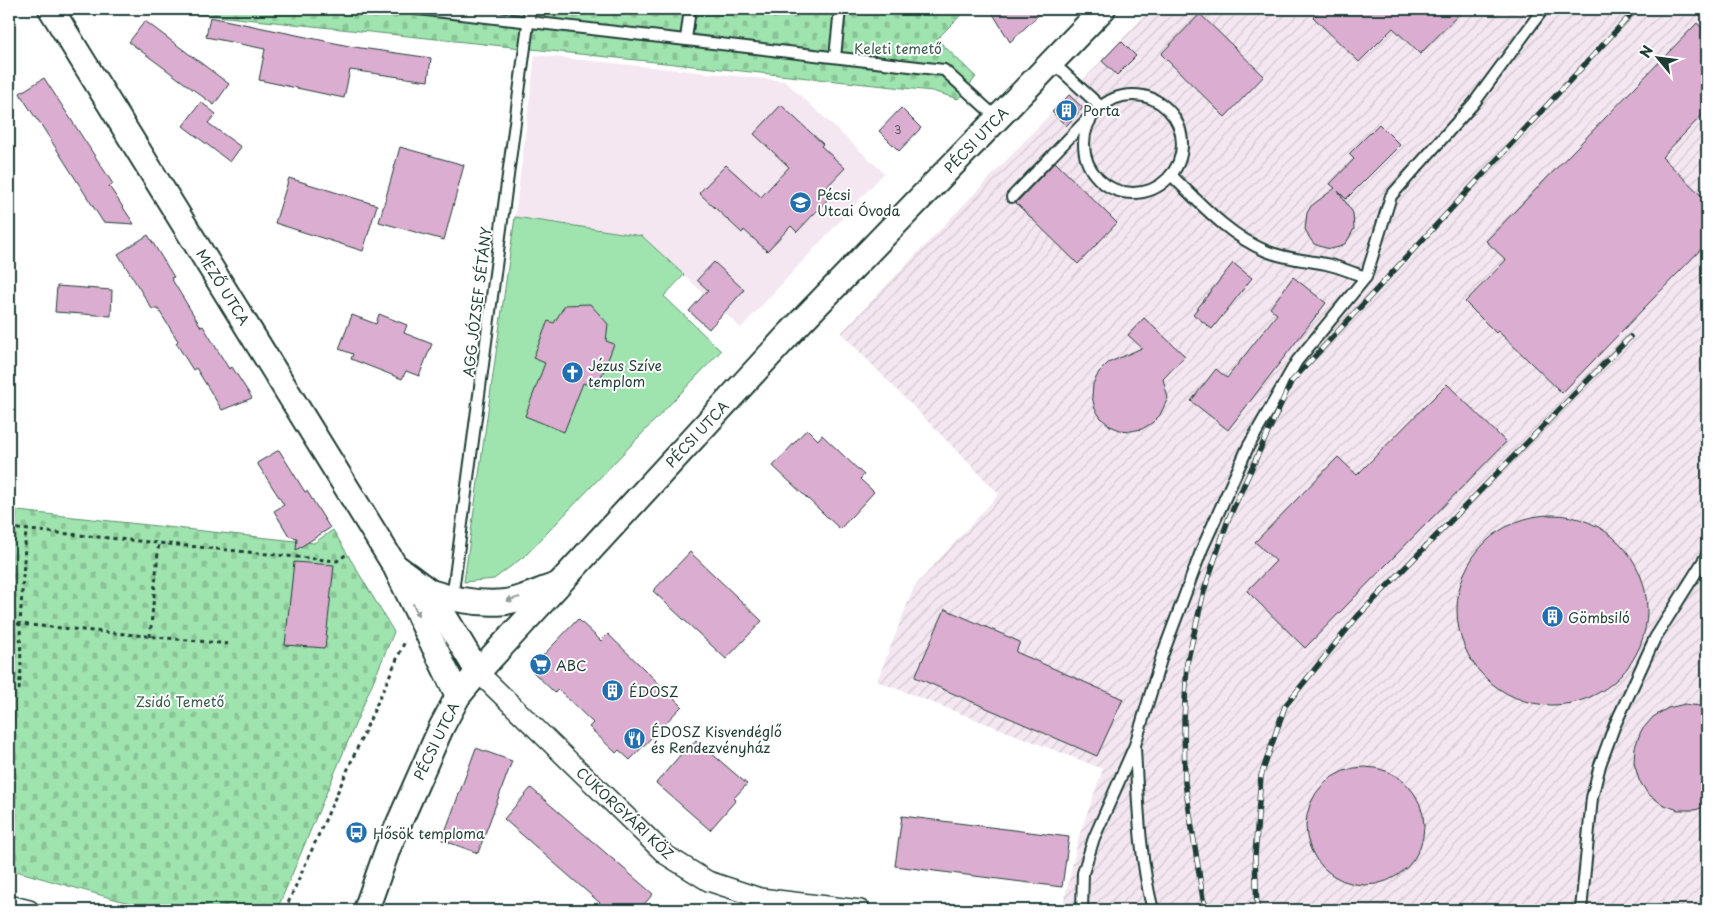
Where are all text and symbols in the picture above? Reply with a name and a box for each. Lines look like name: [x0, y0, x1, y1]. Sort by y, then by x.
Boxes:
north arrow: [1634, 32, 1684, 82]
park label: Keleti temető: [854, 38, 942, 59]
text: N: [1634, 42, 1658, 61]
building icon: Porta: [1055, 98, 1079, 122]
place label: Porta: [1083, 100, 1120, 121]
street label: PÉCSI UTCA: [939, 102, 1013, 178]
house number: 3: [894, 121, 902, 138]
place label: Pécsi Utcai Óvoda: [817, 184, 900, 221]
school or university icon: Pécsi Utcai Óvoda: [789, 190, 813, 214]
street label: AGG JÓZSEF SÉTÁNY: [457, 226, 497, 378]
street label: MEZŐ UTCA: [191, 245, 255, 329]
place label: Jézus Szíve templom: [588, 355, 662, 392]
church icon: Jézus Szíve templom: [560, 361, 584, 385]
street label: PÉCSI UTCA: [661, 396, 734, 472]
one-way arrow: [505, 596, 520, 604]
one-way arrow: [413, 603, 421, 617]
building icon: Gömbsiló: [1540, 605, 1564, 629]
place label: Gömbsiló: [1568, 607, 1630, 628]
supermarket icon: ABC: [528, 653, 552, 677]
place label: ABC: [556, 655, 587, 676]
building icon: ÉDOSZ: [601, 679, 625, 703]
place label: ÉDOSZ: [629, 681, 678, 702]
park label: Zsidó Temető: [136, 691, 224, 712]
street label: PÉCSI UTCA: [408, 698, 464, 784]
place label: ÉDOSZ Kisvendéglő és Rendezvényház: [651, 721, 782, 758]
restaurant icon: ÉDOSZ Kisvendéglő és Rendezvényház: [623, 727, 647, 751]
street label: CUKORGYÁRI KÖZ: [572, 762, 678, 864]
bus stop icon: Hősök temploma: [345, 821, 369, 845]
place label: Hősök temploma: [373, 823, 485, 844]

